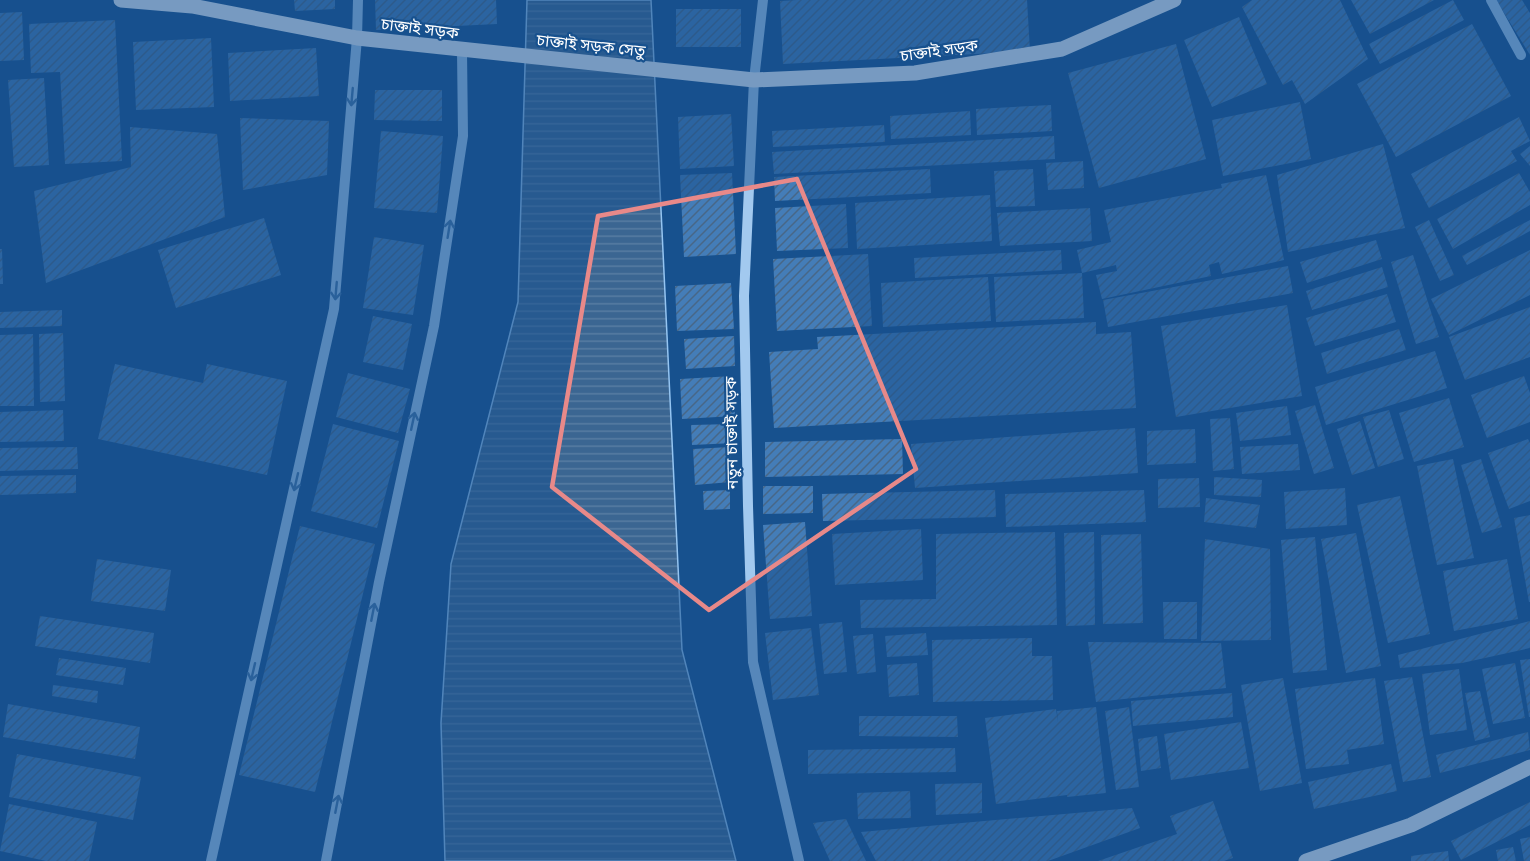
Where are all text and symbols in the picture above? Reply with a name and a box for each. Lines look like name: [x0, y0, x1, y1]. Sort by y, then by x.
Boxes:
street label: চাক্তাই সড়ক: [379, 13, 461, 43]
street label: চাক্তাই সড়ক সেতু: [535, 29, 647, 61]
street label: চাক্তাই সড়ক: [898, 34, 980, 65]
one-way arrow: [346, 86, 357, 106]
one-way arrow: [443, 220, 454, 240]
one-way arrow: [330, 281, 341, 301]
street label: নতুন চাক্তাই সড়ক: [720, 375, 742, 490]
one-way arrow: [408, 412, 419, 431]
one-way arrow: [289, 472, 301, 491]
one-way arrow: [368, 603, 379, 622]
one-way arrow: [247, 662, 258, 681]
one-way arrow: [332, 794, 343, 814]

